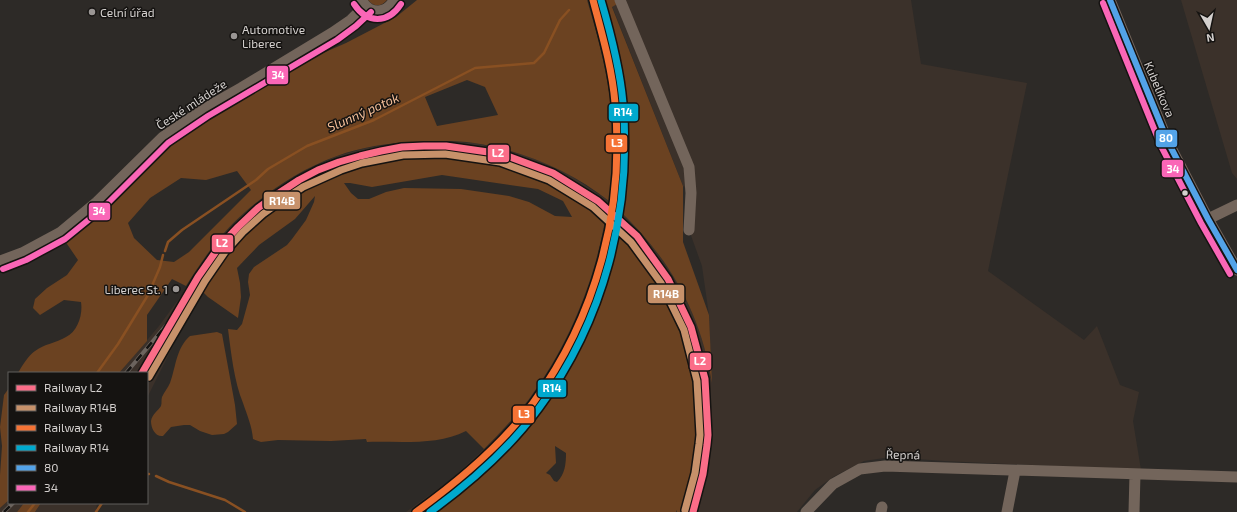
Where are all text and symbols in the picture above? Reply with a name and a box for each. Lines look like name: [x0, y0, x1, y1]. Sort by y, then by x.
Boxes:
place label: Celní úřad: [100, 5, 155, 19]
marker: Celní úřad: [87, 7, 97, 17]
north arrow: [1189, 8, 1229, 48]
place label: Automotive Liberec: [242, 22, 305, 50]
marker: Automotive Liberec: [229, 31, 239, 41]
text: N: [1206, 31, 1216, 45]
street label: Kubelíkova: [1142, 59, 1178, 119]
line badge: 34: [266, 65, 289, 85]
text: 34: [271, 68, 285, 81]
street label: České mládeže: [153, 76, 229, 132]
water label: Slunný potok: [325, 89, 402, 135]
line badge: R14: [608, 103, 639, 122]
text: R14: [614, 105, 632, 118]
line badge: 80: [1155, 129, 1178, 148]
text: 80: [1159, 131, 1173, 144]
line badge: L3: [605, 134, 628, 153]
text: L3: [611, 136, 623, 149]
line badge: L2: [487, 144, 510, 163]
text: L2: [492, 146, 504, 159]
line badge: 34: [1161, 159, 1184, 178]
text: 34: [1166, 162, 1180, 175]
unlabelled marker: [1180, 188, 1190, 198]
line badge: R14B: [263, 191, 301, 210]
text: R14B: [269, 194, 295, 207]
line badge: 34: [88, 202, 111, 221]
text: 34: [92, 204, 106, 217]
line badge: L2: [211, 234, 234, 253]
text: L2: [216, 236, 228, 249]
place label: Liberec St. 1: [104, 282, 168, 296]
marker: Liberec St. 1: [171, 284, 181, 294]
line badge: R14B: [647, 284, 685, 304]
text: R14B: [653, 287, 679, 300]
line badge: L2: [689, 352, 712, 371]
text: L2: [694, 354, 706, 367]
legend: [8, 372, 148, 504]
line badge: R14: [537, 379, 567, 398]
text: Railway L2: [44, 380, 103, 394]
text: R14: [543, 381, 561, 394]
text: Railway R14B: [44, 400, 117, 414]
line badge: L3: [512, 405, 535, 424]
text: L3: [518, 407, 530, 420]
text: Railway L3: [44, 420, 102, 434]
text: Railway R14: [44, 440, 109, 454]
street label: Řepná: [886, 447, 920, 461]
text: 80: [44, 460, 59, 474]
text: 34: [44, 480, 58, 494]

